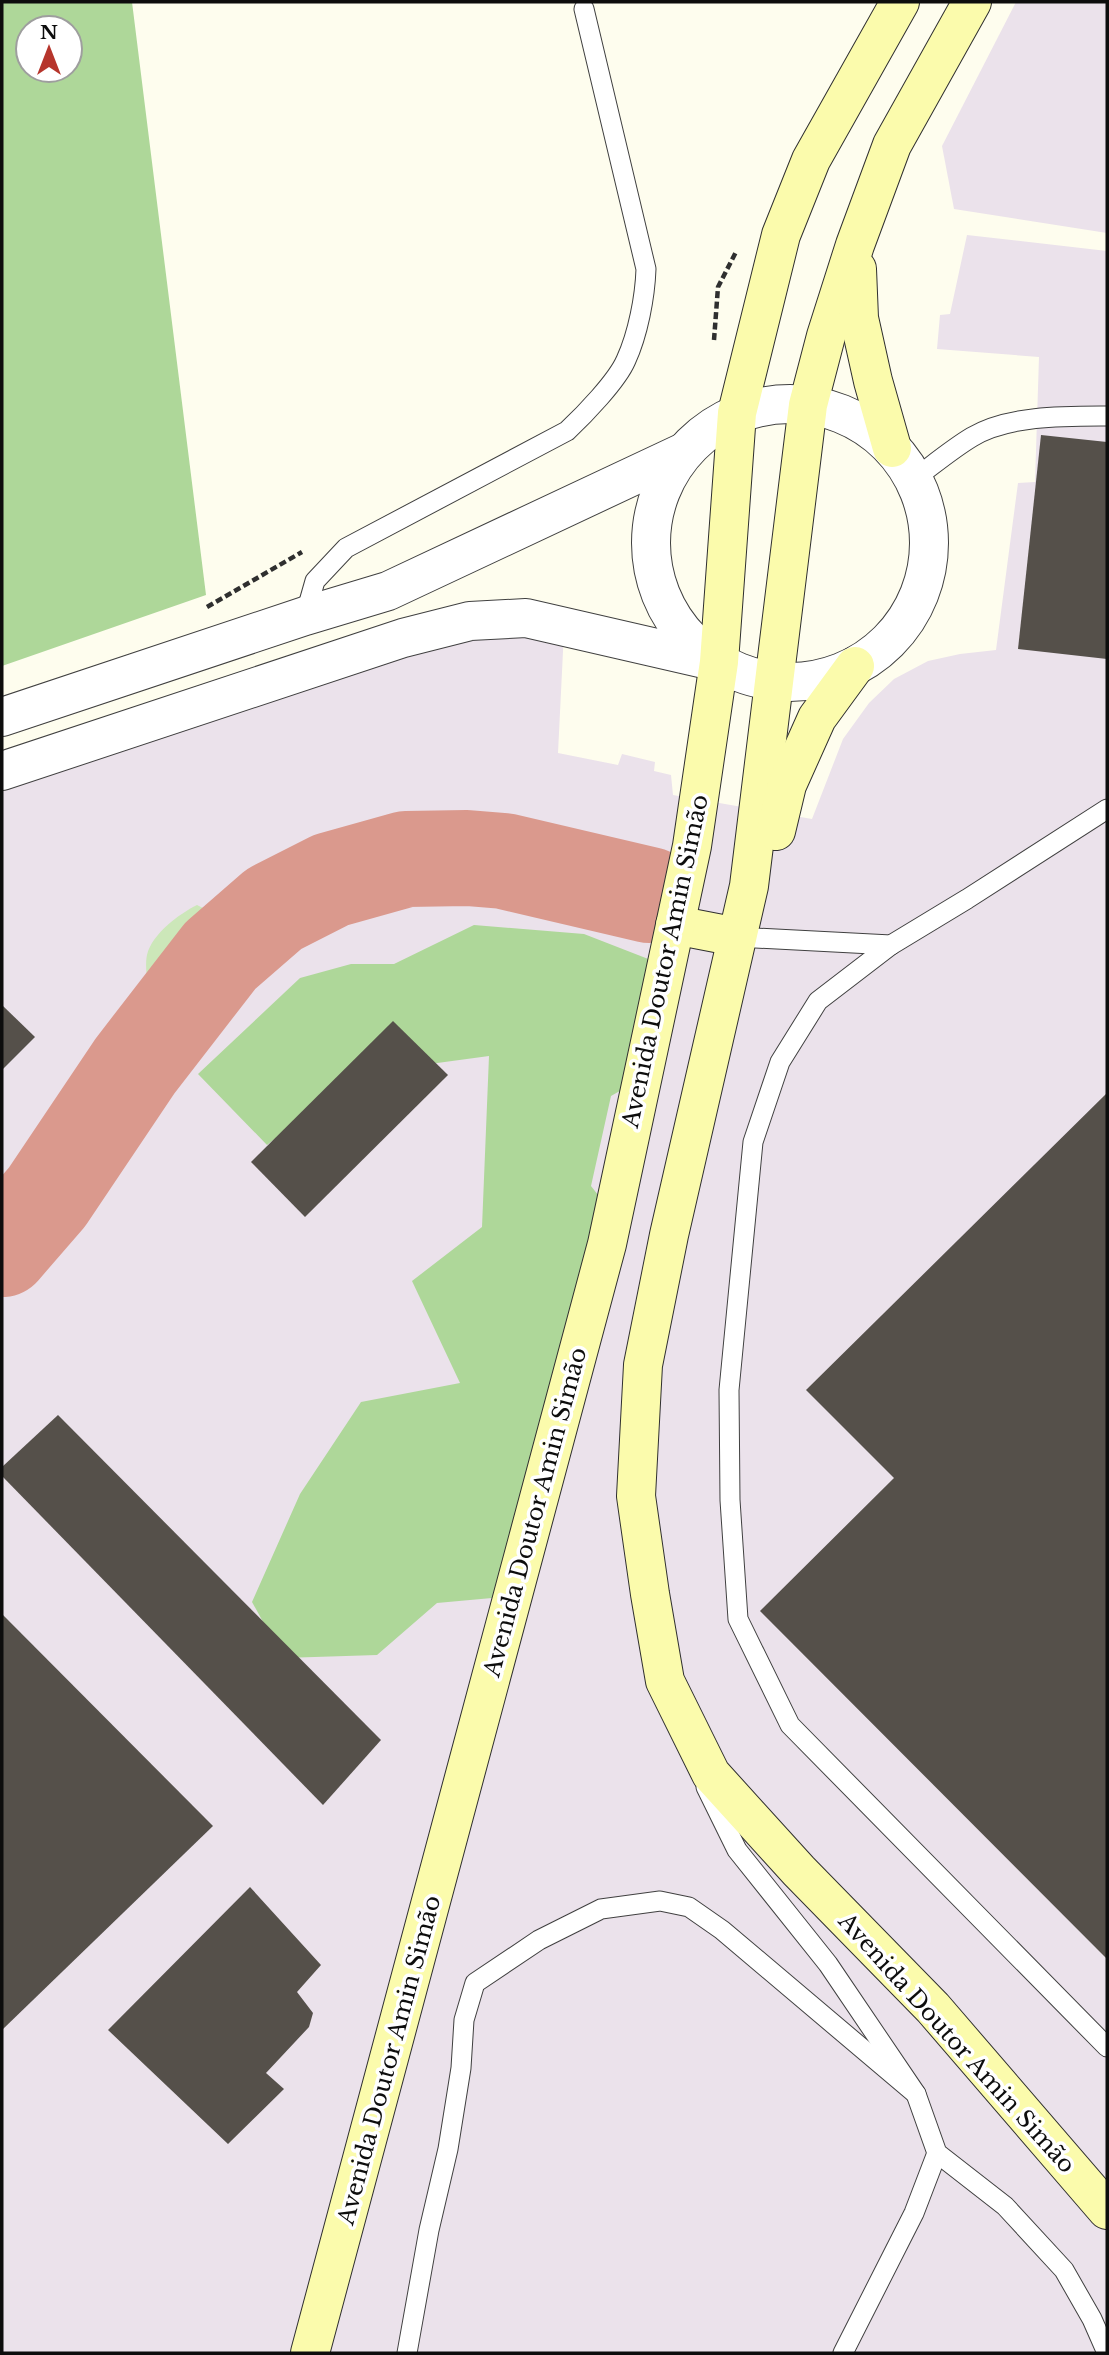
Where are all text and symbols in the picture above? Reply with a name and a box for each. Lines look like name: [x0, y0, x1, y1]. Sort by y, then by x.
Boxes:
north arrow: [14, 14, 84, 84]
text: N: [40, 21, 58, 44]
street label: Avenida Doutor Amin Simão: [616, 792, 714, 1131]
street label: Avenida Doutor Amin Simão: [477, 1344, 593, 1681]
street label: Avenida Doutor Amin Simão: [331, 1892, 447, 2229]
street label: Avenida Doutor Amin Simão: [832, 1907, 1081, 2179]

